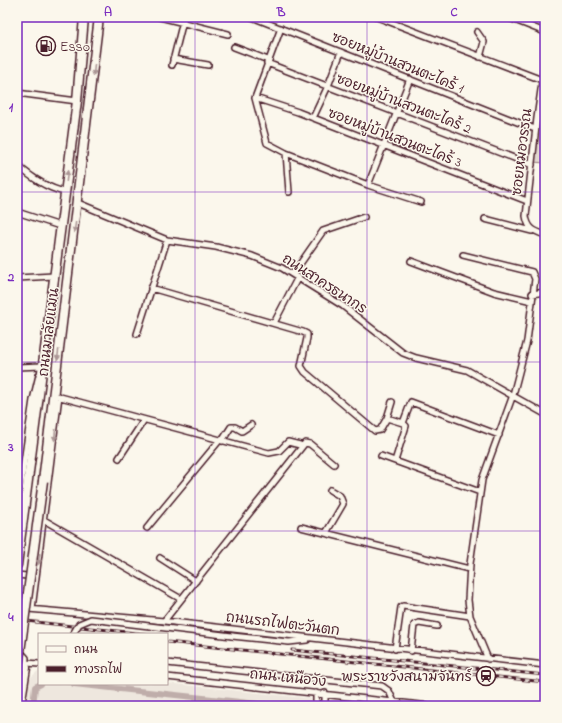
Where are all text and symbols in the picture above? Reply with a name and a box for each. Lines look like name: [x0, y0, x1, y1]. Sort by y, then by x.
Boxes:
text: A: [104, 3, 112, 22]
text: B: [276, 3, 286, 22]
text: C: [450, 3, 458, 22]
street label: ซอยหมู่บ้านสวนตะไคร้ 1: [328, 27, 467, 100]
fuel station icon: Esso: [35, 35, 57, 57]
place label: Esso: [60, 37, 90, 58]
one-way arrow: [90, 64, 97, 76]
street label: ซอยหมู่บ้านสวนตะไคร้ 2: [333, 69, 474, 140]
text: 1: [9, 98, 14, 117]
street label: ซอยหมู่บ้านสวนตะไคร้ 3: [324, 103, 465, 174]
street label: ซอยหมอวรรณ: [507, 107, 538, 197]
one-way arrow: [64, 170, 70, 182]
one-way arrow: [72, 220, 78, 233]
street label: ถนนสาครธนากร: [278, 249, 371, 320]
text: 2: [7, 268, 15, 287]
street label: ถนนมาลัยแมน: [34, 287, 65, 378]
one-way arrow: [55, 349, 61, 362]
one-way arrow: [51, 429, 58, 441]
text: 3: [7, 438, 14, 457]
one-way arrow: [36, 552, 42, 565]
street label: ถนนรถไฟตะวันตก: [225, 607, 341, 642]
text: 4: [7, 608, 14, 627]
legend: [38, 633, 168, 685]
text: ถนน: [74, 641, 98, 659]
text: ทางรถไฟ: [74, 661, 122, 679]
street label: ถนน เหนือวัง: [249, 664, 327, 693]
station icon: พระราชวังสนามจันทร์: [475, 665, 497, 687]
place label: พระราชวังสนามจันทร์: [341, 667, 473, 688]

